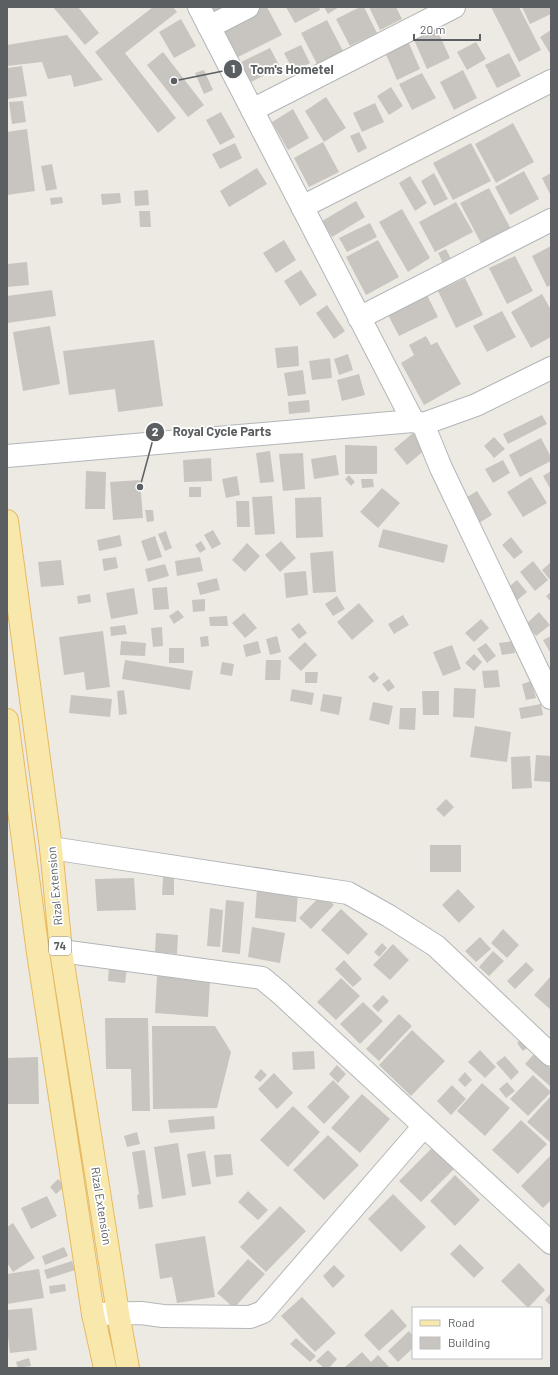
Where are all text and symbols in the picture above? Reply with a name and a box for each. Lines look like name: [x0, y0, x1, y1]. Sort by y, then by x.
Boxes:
scale bar: [414, 16, 480, 42]
text: 20 m: [420, 22, 446, 36]
callout: Tom's Hometel: [223, 57, 342, 82]
text: 1: [231, 61, 235, 75]
text: Tom's Hometel: [250, 61, 334, 77]
callout: Royal Cycle Parts: [145, 419, 279, 444]
text: Royal Cycle Parts: [173, 423, 272, 439]
text: 2: [152, 424, 159, 438]
street label: Rizal Extension: [44, 846, 64, 926]
road number: 74: [49, 937, 71, 955]
street label: Rizal Extension: [89, 1166, 115, 1246]
legend: [412, 1307, 542, 1359]
text: Road: [448, 1315, 475, 1329]
text: Building: [448, 1335, 490, 1349]

